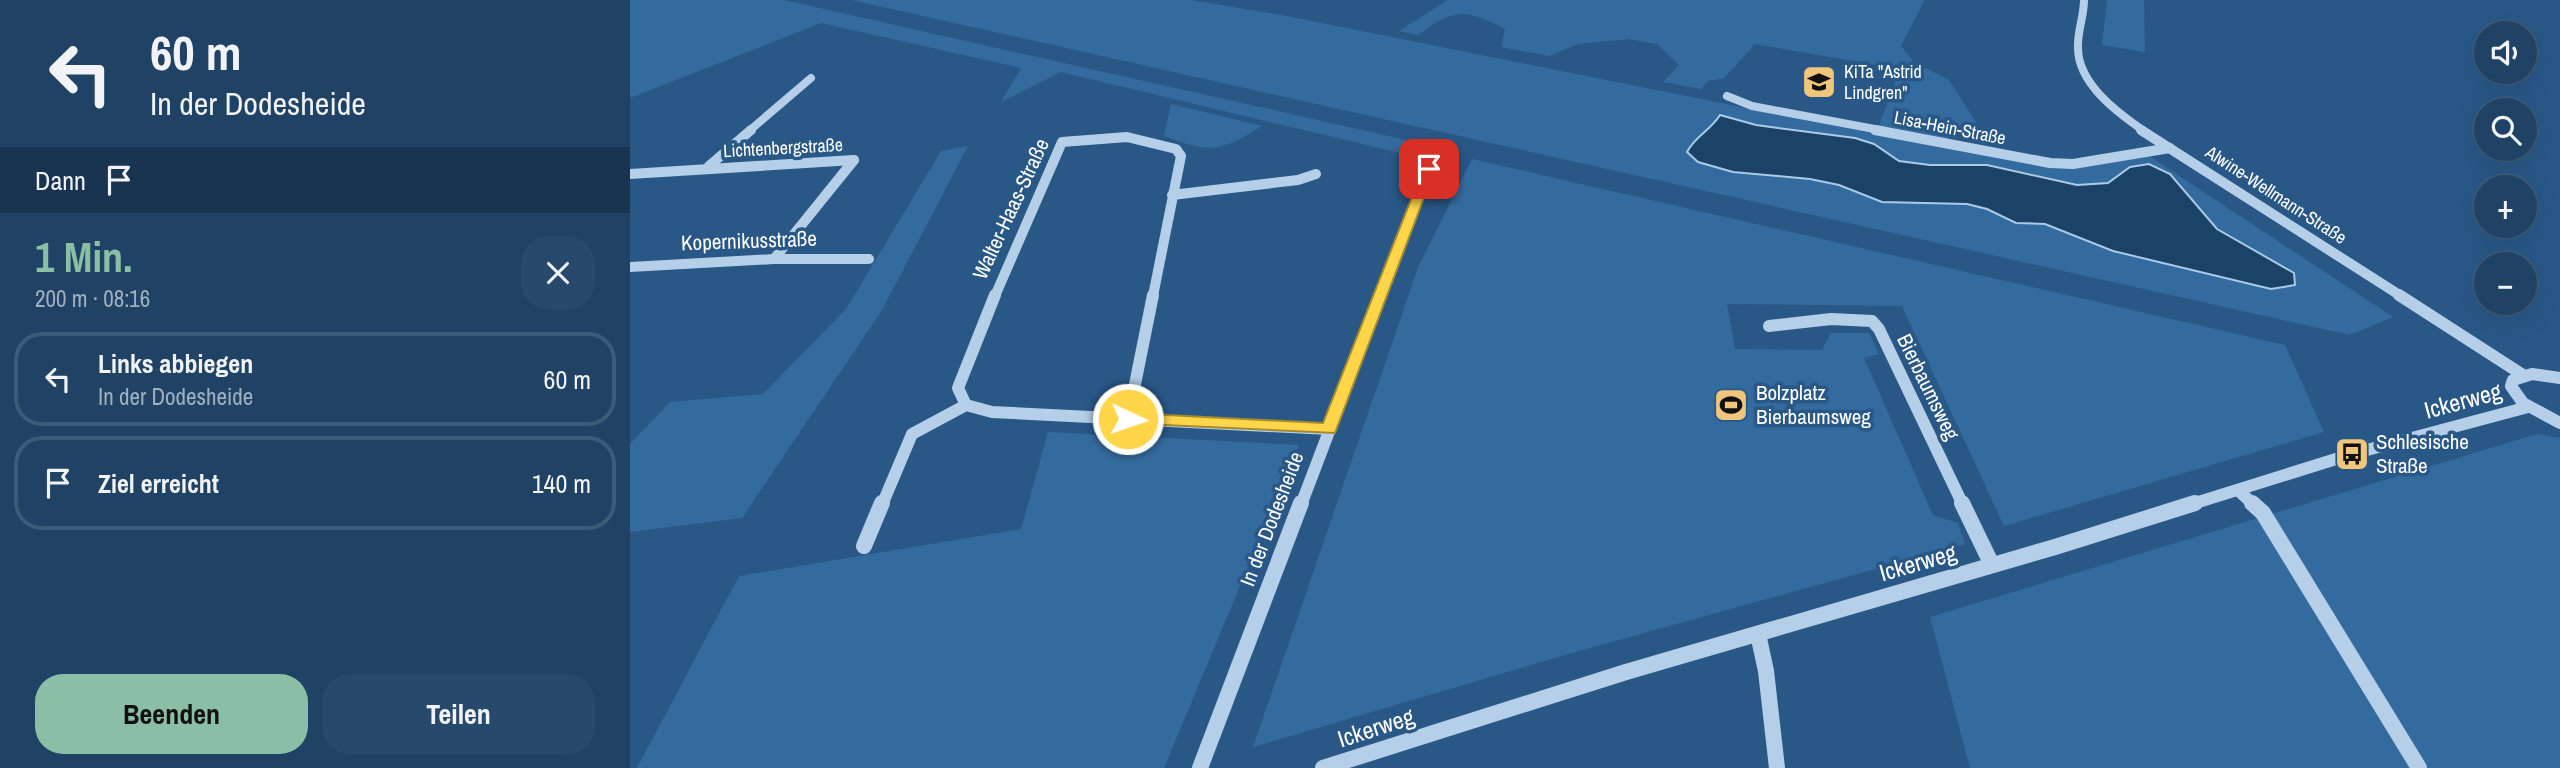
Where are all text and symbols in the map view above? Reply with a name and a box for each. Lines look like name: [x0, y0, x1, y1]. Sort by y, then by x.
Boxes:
text: 60 m: [150, 19, 242, 85]
map controls: [2474, 21, 2537, 315]
button: sound: [2474, 21, 2537, 84]
icon: left: [35, 28, 126, 119]
place label: KiTa "Astrid Lindgren": [1844, 59, 1922, 105]
school or university icon: KiTa "Astrid Lindgren": [1800, 63, 1838, 101]
text: In der Dodesheide: [150, 82, 366, 125]
button: search: [2474, 98, 2537, 161]
street label: Lisa-Hein-Straße: [1892, 104, 2008, 151]
street label: Lichtenbergstraße: [723, 132, 843, 163]
street label: Walter-Haas-Straße: [965, 134, 1056, 284]
pin: [1399, 139, 1459, 199]
street label: Alwine-Wellmann-Straße: [2200, 139, 2352, 250]
icon: arrive: [1410, 150, 1448, 188]
icon: arrive: [100, 161, 138, 199]
text: Dann: [35, 163, 86, 198]
button: +: [2474, 175, 2537, 238]
street label: Kopernikusstraße: [681, 224, 817, 257]
text: 1 Min.: [35, 229, 133, 285]
button: close: [521, 236, 595, 310]
button: −: [2474, 252, 2537, 315]
text: 200 m · 08:16: [35, 283, 150, 314]
street label: Bierbaumsweg: [1890, 329, 1967, 445]
text: Links abbiegen: [98, 346, 253, 381]
icon: left: [39, 360, 77, 398]
text: 60 m: [544, 362, 591, 397]
street label: Ickerweg: [2421, 374, 2505, 426]
place label: Bolzplatz Bierbaumsweg: [1756, 378, 1871, 431]
text: In der Dodesheide: [98, 381, 253, 412]
position arrow: [1091, 382, 1165, 456]
sports icon: Bolzplatz Bierbaumsweg: [1712, 386, 1750, 424]
place label: Schlesische Straße: [2376, 427, 2469, 480]
bus stop icon: Schlesische Straße: [2333, 435, 2371, 473]
street label: In der Dodesheide: [1233, 447, 1310, 590]
icon: arrive: [39, 464, 77, 502]
text: Ziel erreicht: [98, 466, 219, 501]
text: 140 m: [532, 466, 591, 501]
street label: Ickerweg: [1875, 536, 1960, 588]
button: Beenden: [35, 674, 308, 754]
button: Teilen: [322, 674, 595, 754]
street label: Ickerweg: [1333, 700, 1418, 754]

